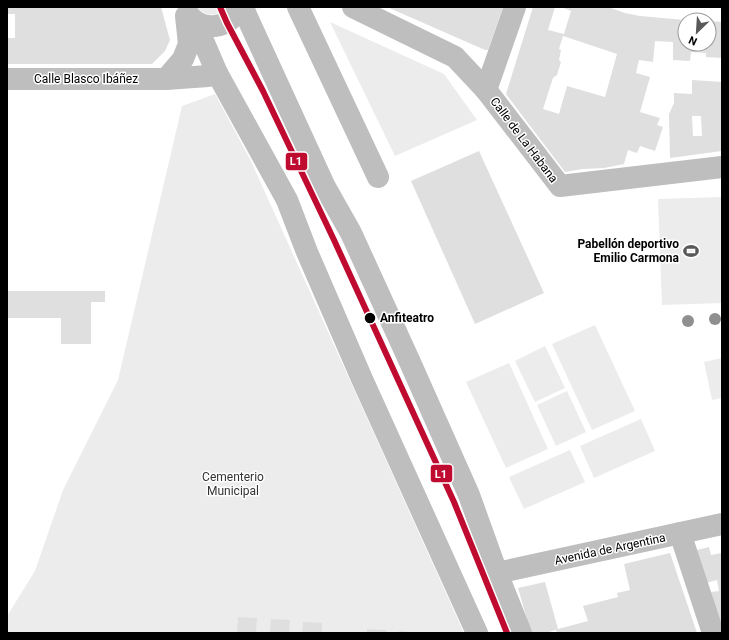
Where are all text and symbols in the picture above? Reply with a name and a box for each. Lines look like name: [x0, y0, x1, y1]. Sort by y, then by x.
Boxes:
north arrow: [677, 12, 717, 52]
text: N: [687, 33, 699, 48]
street label: Calle Blasco Ibáñez: [34, 72, 138, 86]
street label: Calle de La Habana: [487, 95, 561, 185]
line badge: L1: [285, 152, 308, 171]
text: L1: [290, 155, 302, 168]
place label: Pabellón deportivo Emilio Carmona: [577, 237, 680, 265]
sports icon: Pabellón deportivo Emilio Carmona: [682, 242, 700, 260]
marker: Anfiteatro: [363, 311, 377, 325]
place label: Anfiteatro: [380, 311, 434, 325]
line badge: L1: [430, 464, 453, 483]
text: L1: [435, 468, 447, 481]
park label: Cementerio Municipal: [202, 470, 264, 498]
street label: Avenida de Argentina: [553, 530, 667, 568]

